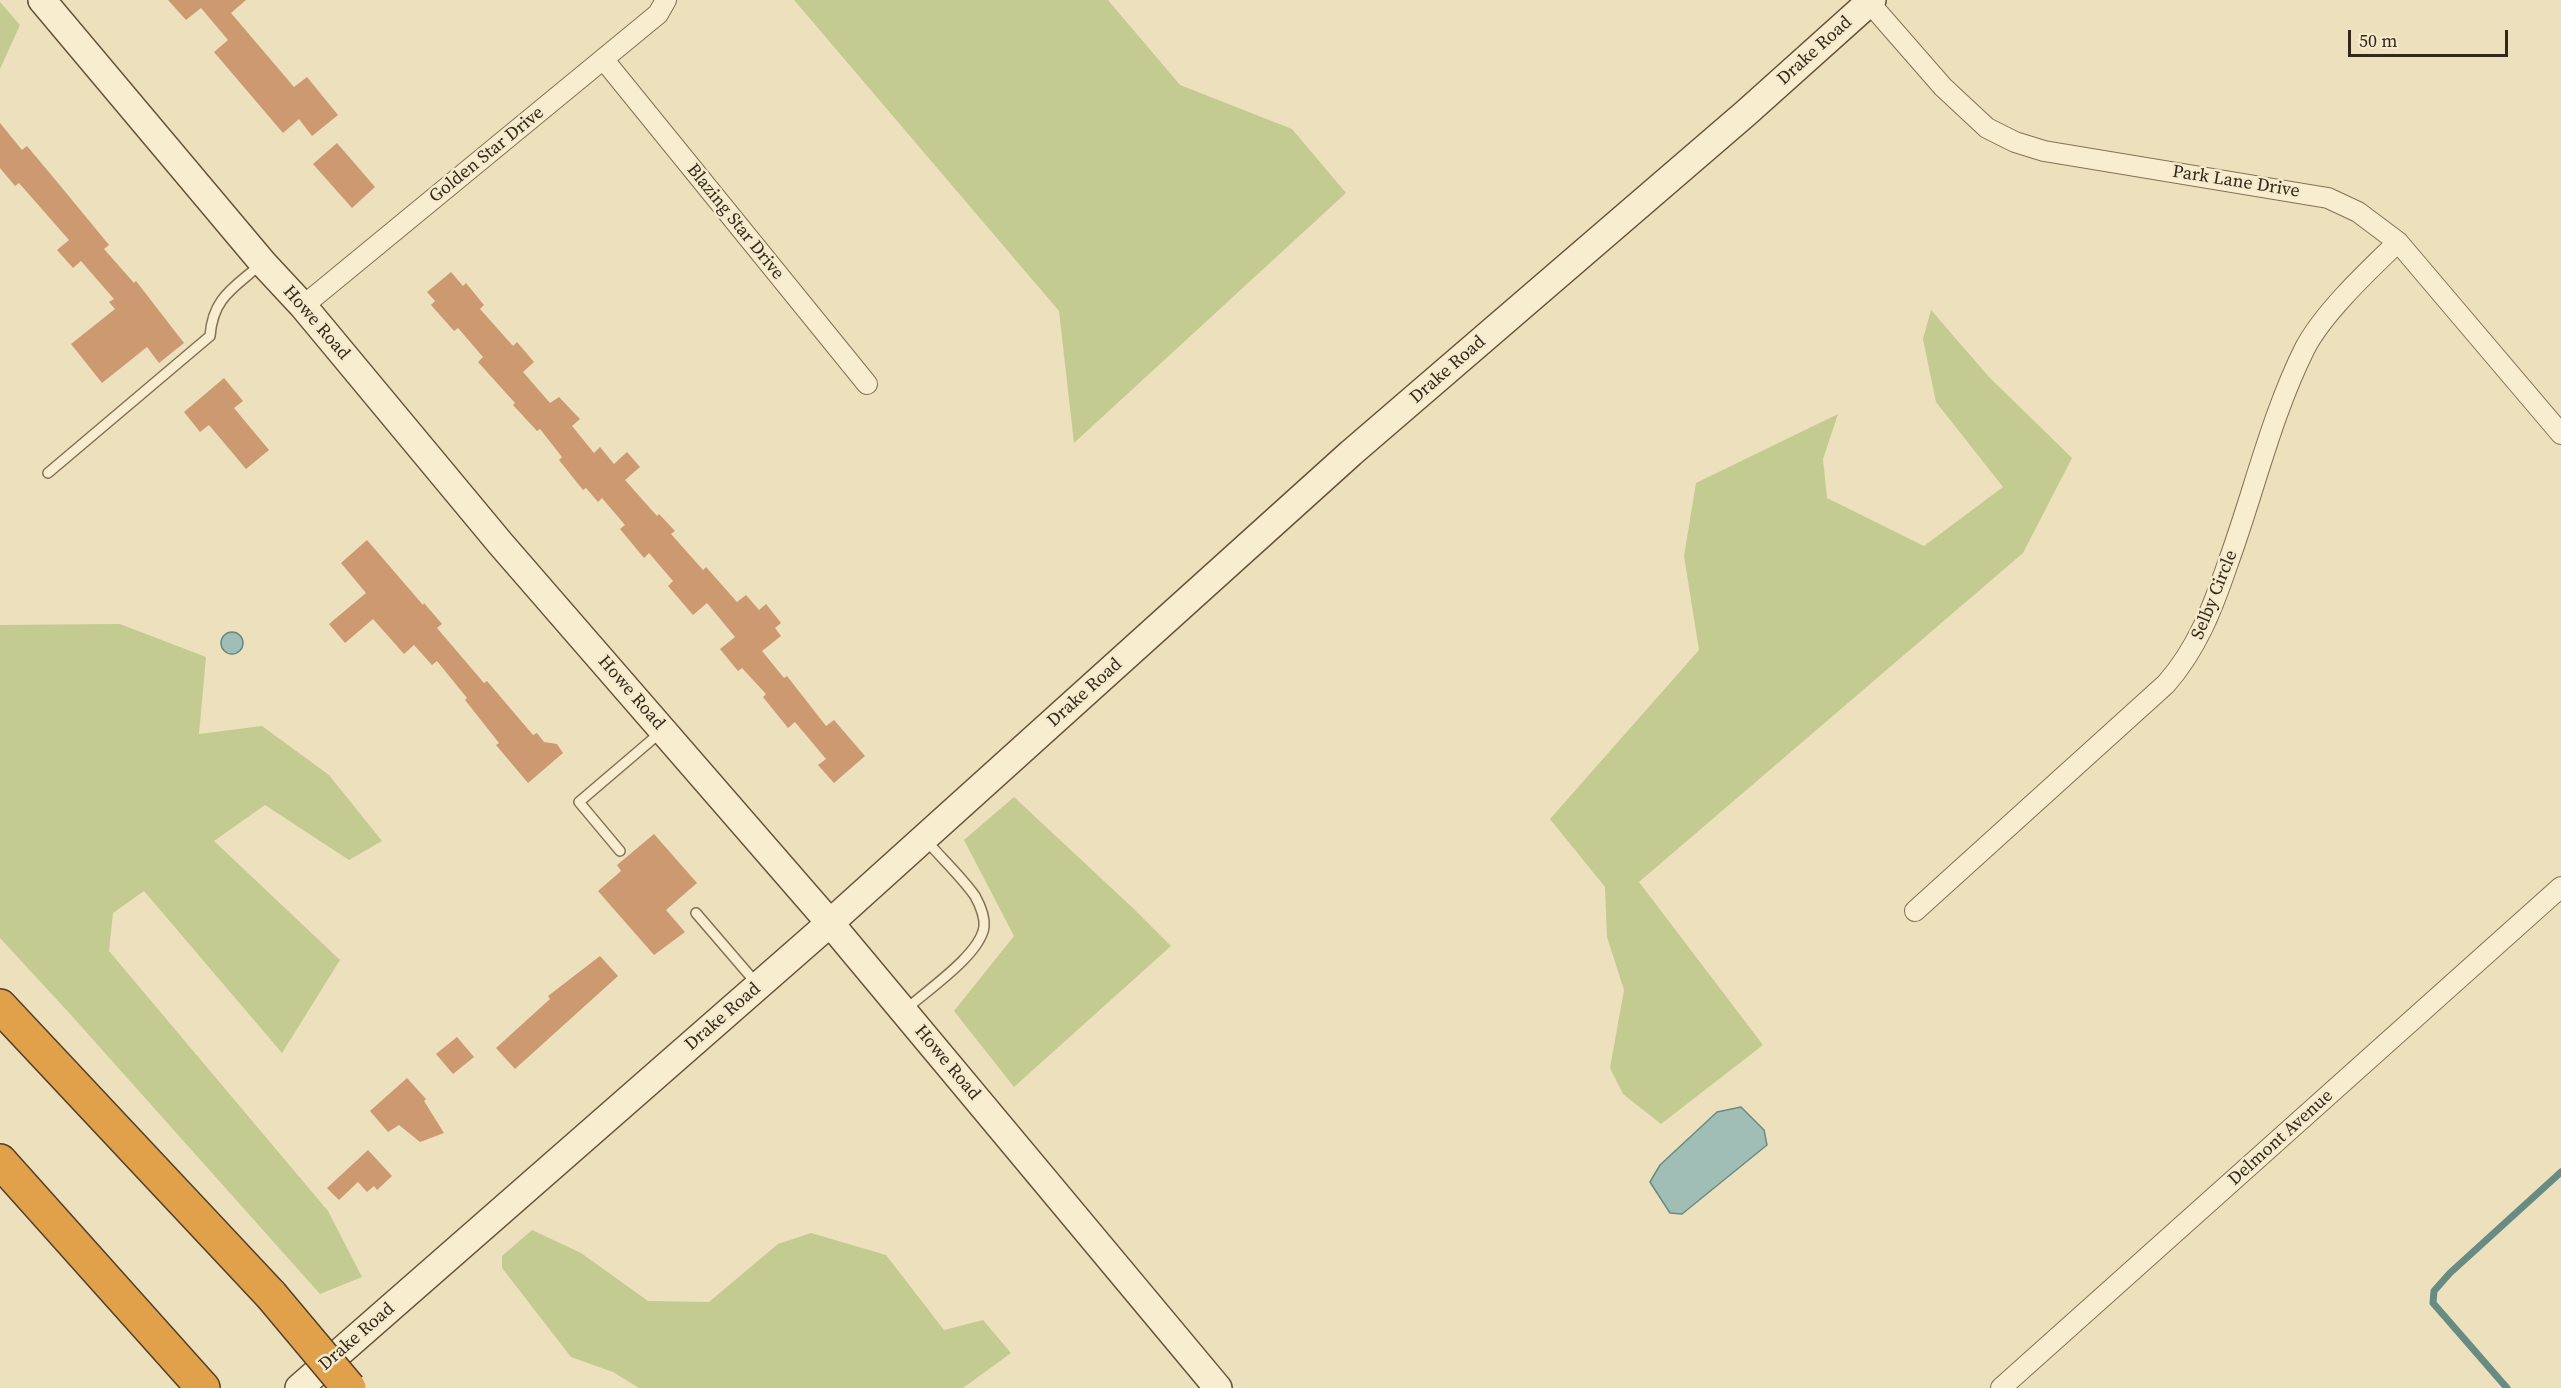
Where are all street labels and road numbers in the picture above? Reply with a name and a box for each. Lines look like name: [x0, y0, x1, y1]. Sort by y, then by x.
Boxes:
street label: Drake Road: [1773, 12, 1857, 90]
street label: Golden Star Drive: [425, 102, 549, 208]
street label: Blazing Star Drive: [682, 160, 788, 284]
street label: Park Lane Drive: [2171, 161, 2301, 203]
street label: Howe Road: [278, 281, 354, 365]
street label: Drake Road: [1406, 331, 1490, 409]
street label: Selby Circle: [2187, 547, 2243, 643]
street label: Howe Road: [593, 651, 669, 735]
street label: Drake Road: [1043, 654, 1127, 732]
street label: Drake Road: [681, 978, 765, 1056]
street label: Howe Road: [909, 1021, 985, 1105]
street label: Delmont Avenue: [2224, 1085, 2338, 1191]
street label: Drake Road: [315, 1298, 399, 1376]

